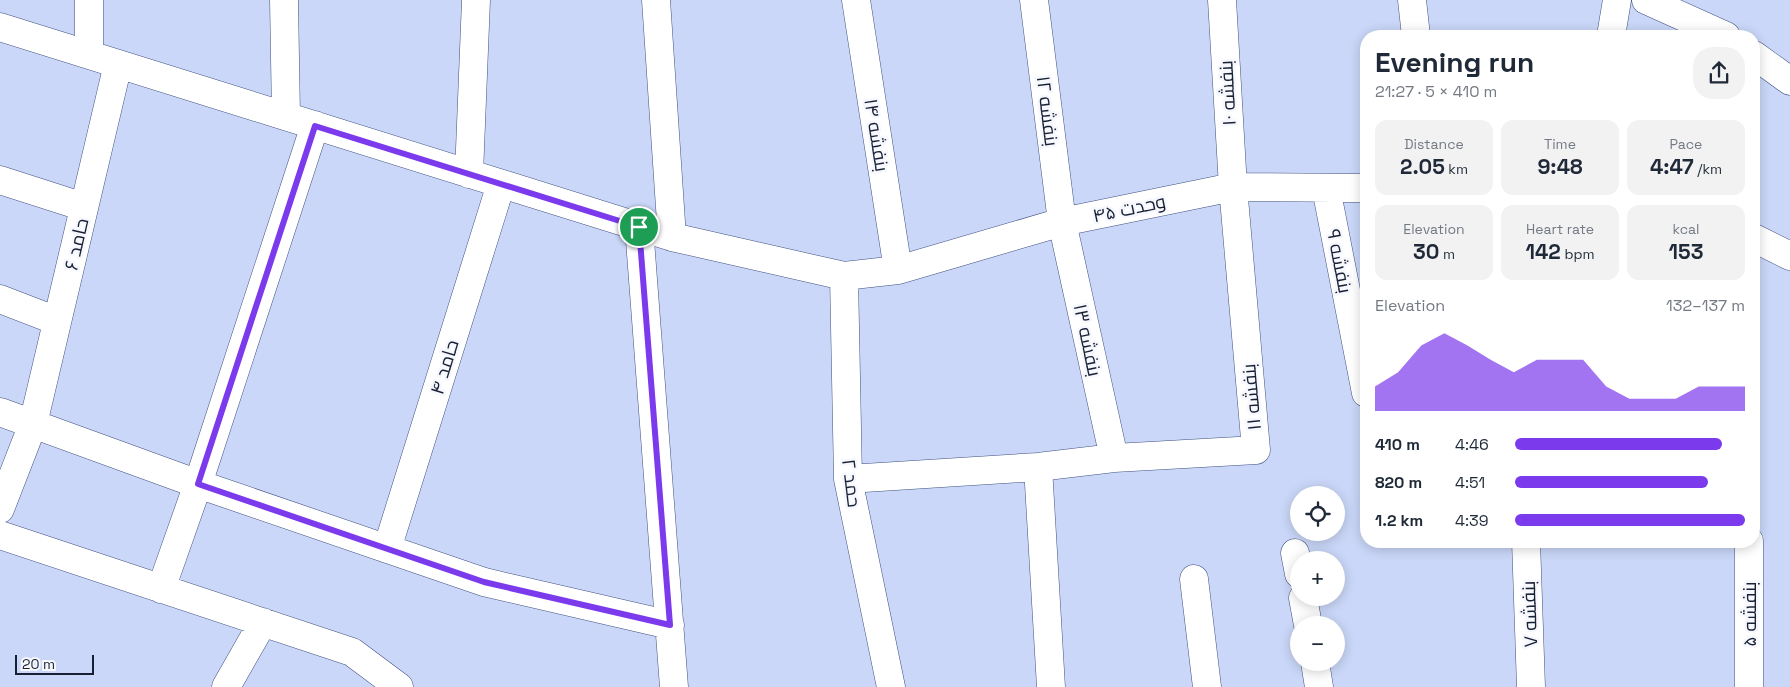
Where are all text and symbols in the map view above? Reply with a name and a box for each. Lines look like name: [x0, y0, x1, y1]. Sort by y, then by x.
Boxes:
text: Evening run: [1375, 44, 1534, 80]
button: share: [1693, 47, 1745, 99]
street label: بنفشه ۱۰: [1213, 60, 1242, 126]
street label: بنفشه ۱۲: [1031, 74, 1064, 148]
text: 21:27 · 5 × 410 m: [1375, 81, 1497, 102]
street label: بنفشه ۱۴: [858, 97, 895, 173]
text: Distance: [1404, 135, 1464, 153]
text: Time: [1544, 135, 1576, 153]
text: Pace: [1670, 135, 1702, 153]
text: 2.05: [1400, 153, 1445, 180]
text: 9:48: [1537, 153, 1583, 180]
text: 4:47: [1650, 153, 1694, 180]
text: km: [1445, 160, 1468, 178]
text: /km: [1694, 160, 1722, 178]
street label: وحدت ۴۵: [1090, 189, 1168, 228]
pin: [618, 206, 660, 248]
icon: arrive: [625, 213, 653, 241]
street label: حامد ۶: [58, 216, 95, 273]
text: Elevation: [1403, 220, 1465, 238]
text: Heart rate: [1526, 220, 1594, 238]
text: kcal: [1672, 220, 1700, 238]
street label: بنفشه ۹: [1321, 227, 1358, 295]
text: 30: [1413, 238, 1439, 265]
text: 142: [1526, 238, 1561, 265]
text: 153: [1669, 238, 1703, 265]
text: m: [1439, 245, 1455, 263]
text: bpm: [1561, 245, 1595, 263]
text: Elevation: [1375, 295, 1445, 316]
text: 132–137 m: [1666, 295, 1745, 316]
street label: بنفشه ۱۳: [1068, 301, 1107, 379]
street label: حامد ۴: [424, 337, 465, 398]
street label: بنفشه ۱۱: [1236, 363, 1267, 431]
text: 410 m: [1375, 434, 1420, 455]
text: 4:46: [1455, 434, 1489, 455]
street label: حمد ۲: [836, 457, 867, 509]
text: 820 m: [1375, 472, 1422, 493]
text: 4:51: [1455, 472, 1485, 493]
map controls: [1290, 486, 1345, 671]
button: locate: [1290, 486, 1345, 541]
text: 1.2 km: [1375, 510, 1423, 531]
text: 4:39: [1455, 510, 1489, 531]
button: +: [1290, 551, 1345, 606]
street label: بنفشه ۷: [1516, 580, 1543, 648]
street label: بنفشه ۵: [1737, 581, 1762, 647]
button: −: [1290, 616, 1345, 671]
scale bar: [15, 652, 94, 675]
text: 20 m: [22, 655, 55, 673]

